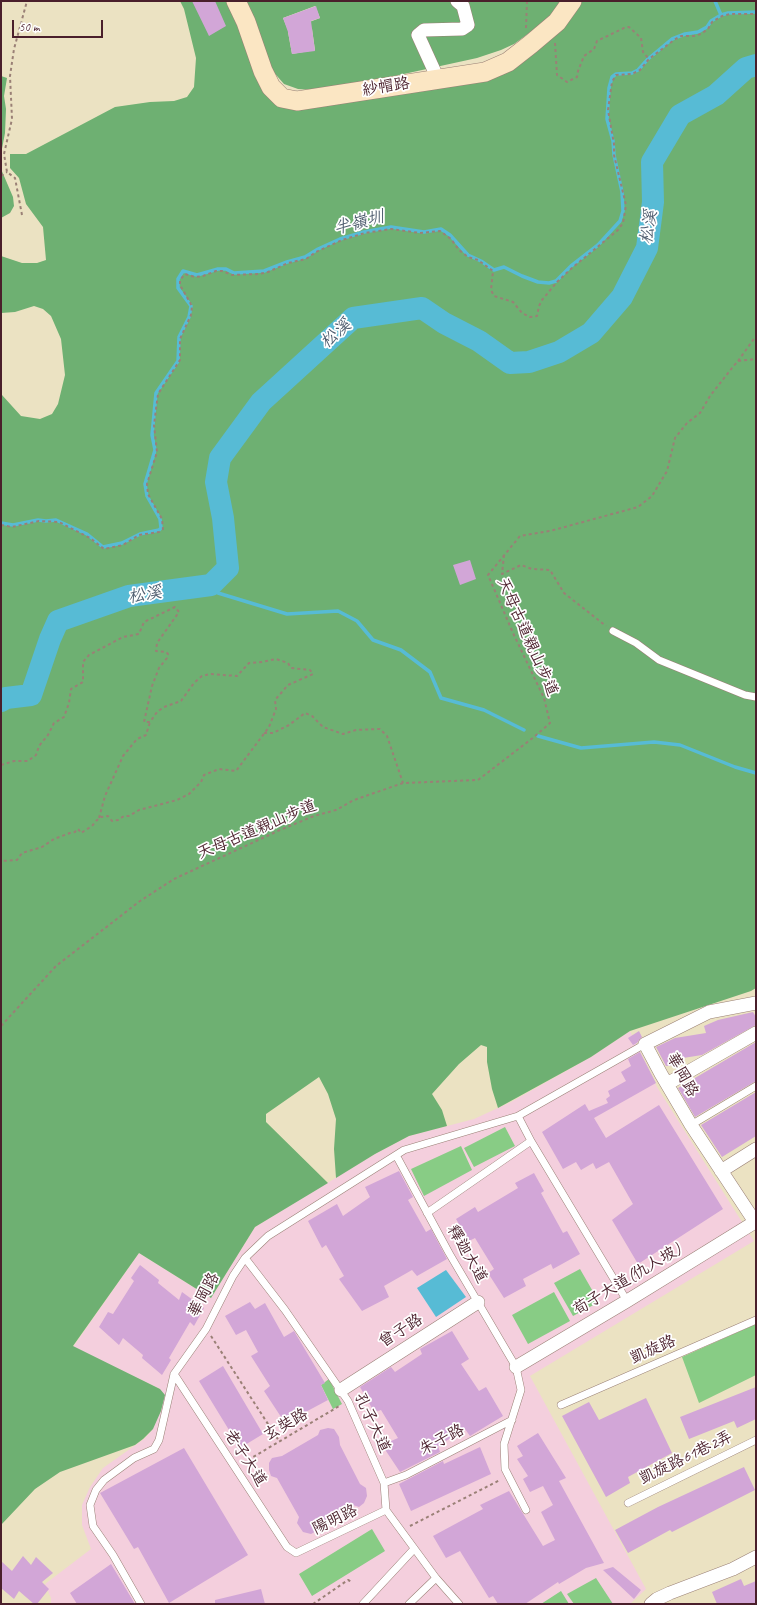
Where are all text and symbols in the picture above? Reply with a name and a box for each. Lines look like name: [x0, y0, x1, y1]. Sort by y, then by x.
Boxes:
scale bar: [14, 12, 105, 38]
text: 50 m: [19, 19, 39, 35]
street label: 紗帽路: [361, 74, 411, 100]
water label: 半嶺圳: [332, 207, 386, 239]
water label: 松溪: [636, 209, 662, 245]
water label: 松溪: [316, 315, 356, 353]
street label: 天母古道親山步道: [492, 575, 562, 699]
water label: 松溪: [126, 582, 164, 608]
street label: 天母古道親山步道: [194, 796, 320, 864]
street label: 華岡路: [662, 1049, 702, 1101]
street label: 釋迦大道: [443, 1221, 491, 1287]
street label: 荀子大道(仇人坡): [570, 1240, 684, 1320]
street label: 華岡路: [184, 1269, 224, 1321]
street label: 曾子路: [376, 1310, 426, 1352]
street label: 凱旋路: [627, 1331, 679, 1369]
street label: 孔子大道: [350, 1390, 394, 1456]
street label: 玄奘路: [260, 1405, 312, 1445]
street label: 朱子路: [416, 1421, 468, 1459]
street label: 老子大道: [220, 1426, 270, 1490]
street label: 凱旋路61巷2弄: [636, 1427, 736, 1489]
street label: 陽明路: [309, 1501, 361, 1539]

